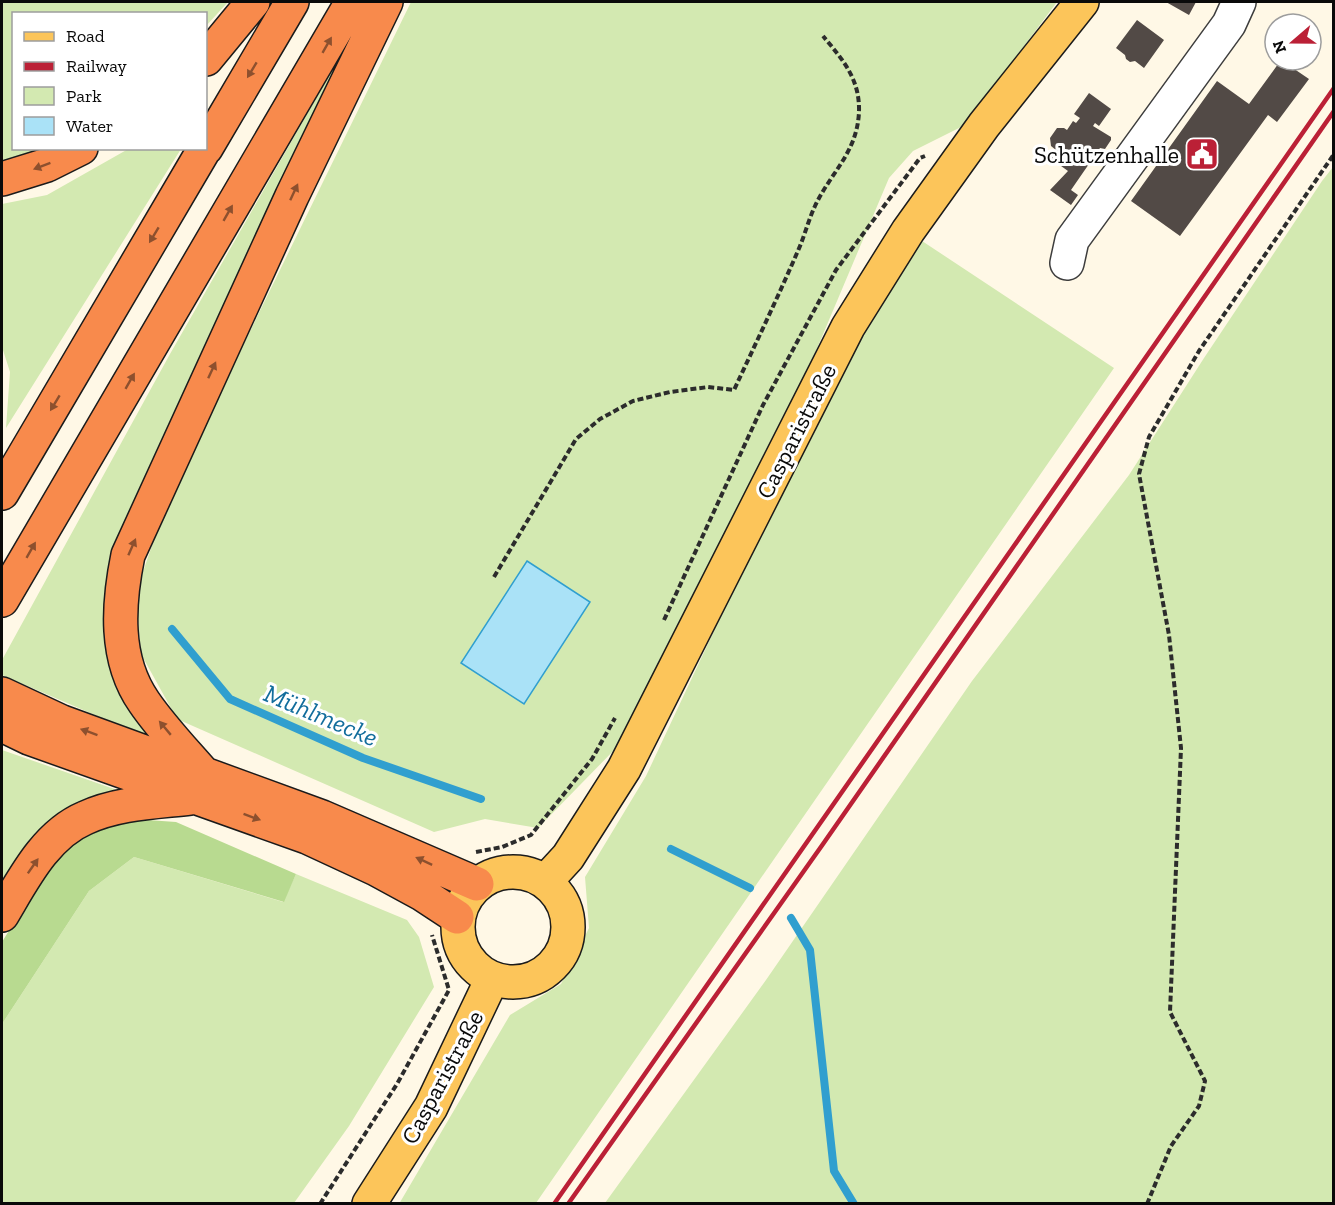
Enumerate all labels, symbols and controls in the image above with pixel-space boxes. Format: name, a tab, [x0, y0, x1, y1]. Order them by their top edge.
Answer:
legend	[12, 12, 207, 150]
north arrow	[1263, 12, 1323, 72]
text: Road	[66, 25, 105, 47]
one-way arrow	[322, 36, 332, 53]
text: N	[1268, 38, 1290, 56]
text: Railway	[66, 55, 128, 77]
one-way arrow	[247, 62, 257, 79]
text: Park	[66, 85, 102, 107]
text: Water	[66, 115, 113, 137]
public building icon: Schützenhalle	[1184, 136, 1220, 172]
place label: Schützenhalle	[1034, 140, 1179, 169]
one-way arrow	[33, 162, 51, 171]
one-way arrow	[289, 184, 298, 201]
one-way arrow	[223, 205, 234, 221]
one-way arrow	[149, 227, 160, 243]
street label: Casparistraße	[750, 359, 842, 503]
one-way arrow	[208, 361, 217, 378]
one-way arrow	[124, 373, 134, 390]
one-way arrow	[50, 395, 60, 412]
one-way arrow	[127, 538, 137, 556]
one-way arrow	[26, 541, 36, 558]
water label: Mühlmecke	[259, 677, 383, 753]
one-way arrow	[159, 721, 172, 736]
one-way arrow	[80, 726, 98, 736]
one-way arrow	[244, 813, 262, 823]
one-way arrow	[415, 856, 432, 865]
one-way arrow	[27, 858, 39, 874]
street label: Casparistraße	[395, 1005, 489, 1149]

